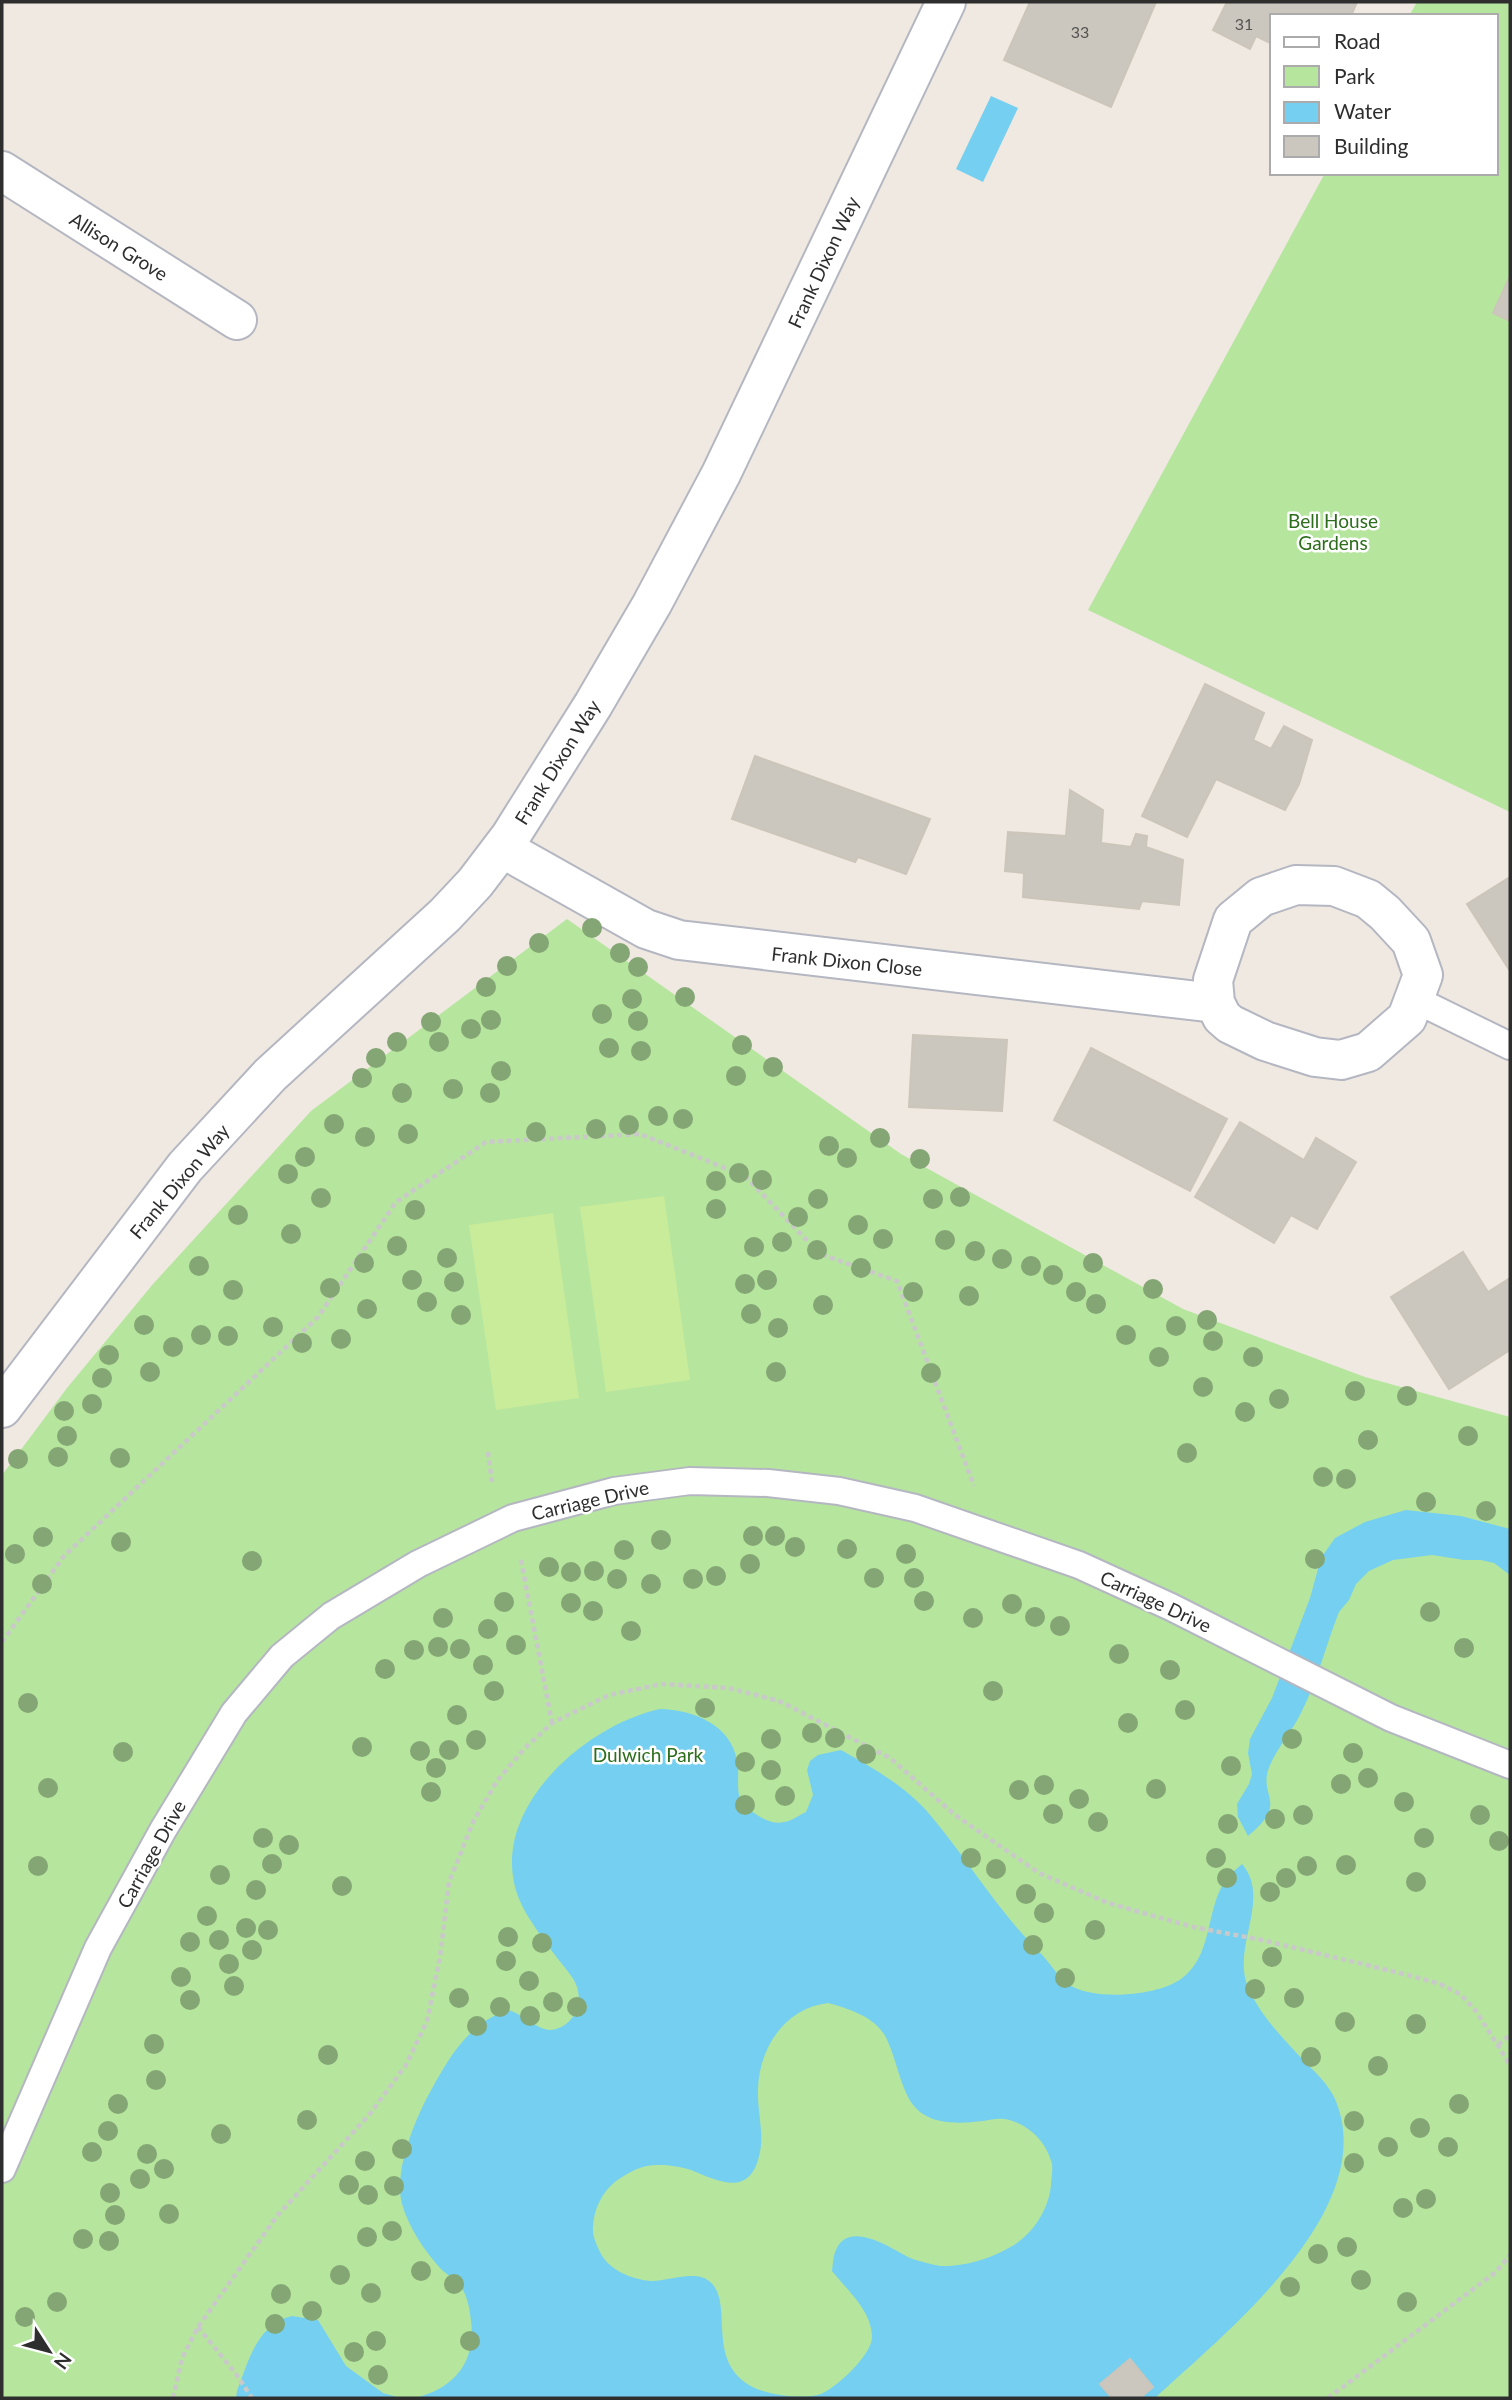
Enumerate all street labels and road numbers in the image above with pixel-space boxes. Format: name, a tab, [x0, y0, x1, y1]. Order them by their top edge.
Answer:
street label: Frank Dixon Way	[782, 192, 864, 332]
street label: Allison Grove	[66, 207, 172, 285]
street label: Frank Dixon Way	[509, 695, 605, 829]
street label: Frank Dixon Close	[770, 942, 924, 980]
street label: Frank Dixon Way	[124, 1119, 234, 1243]
street label: Carriage Drive	[529, 1475, 651, 1525]
street label: Carriage Drive	[1097, 1565, 1215, 1637]
street label: Carriage Drive	[112, 1796, 190, 1912]

